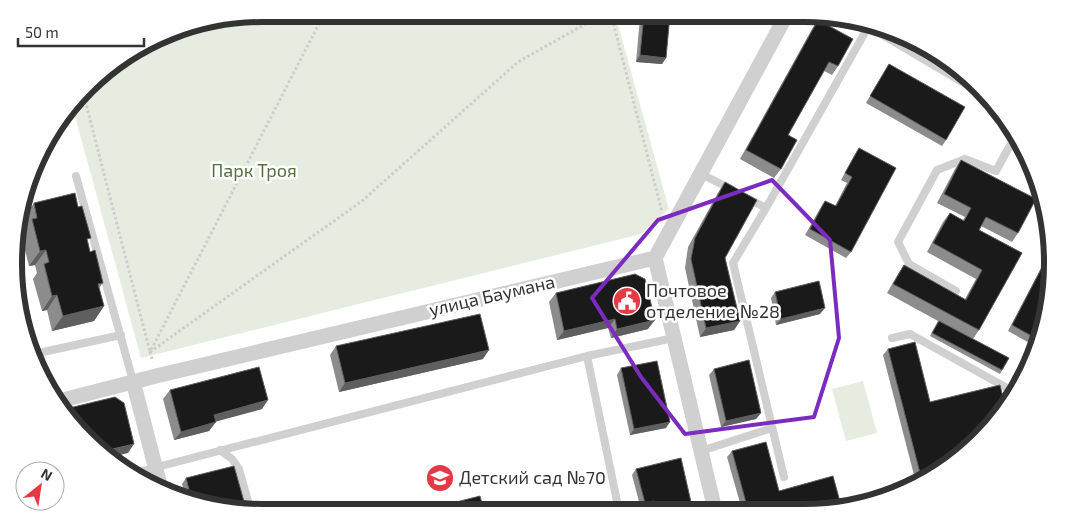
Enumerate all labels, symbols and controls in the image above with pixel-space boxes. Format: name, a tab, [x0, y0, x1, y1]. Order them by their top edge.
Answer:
scale bar	[18, 15, 144, 47]
text: 50 m	[25, 23, 59, 41]
park label: Парк Троя	[211, 159, 297, 181]
street label: улица Баумана	[427, 270, 557, 320]
place label: Почтовое отделение №28	[646, 279, 780, 322]
public building icon: Почтовое отделение №28	[612, 286, 642, 316]
north arrow	[15, 461, 65, 511]
school or university icon: Детский сад №70	[425, 463, 455, 493]
text: N	[38, 464, 55, 484]
place label: Детский сад №70	[459, 466, 606, 488]

